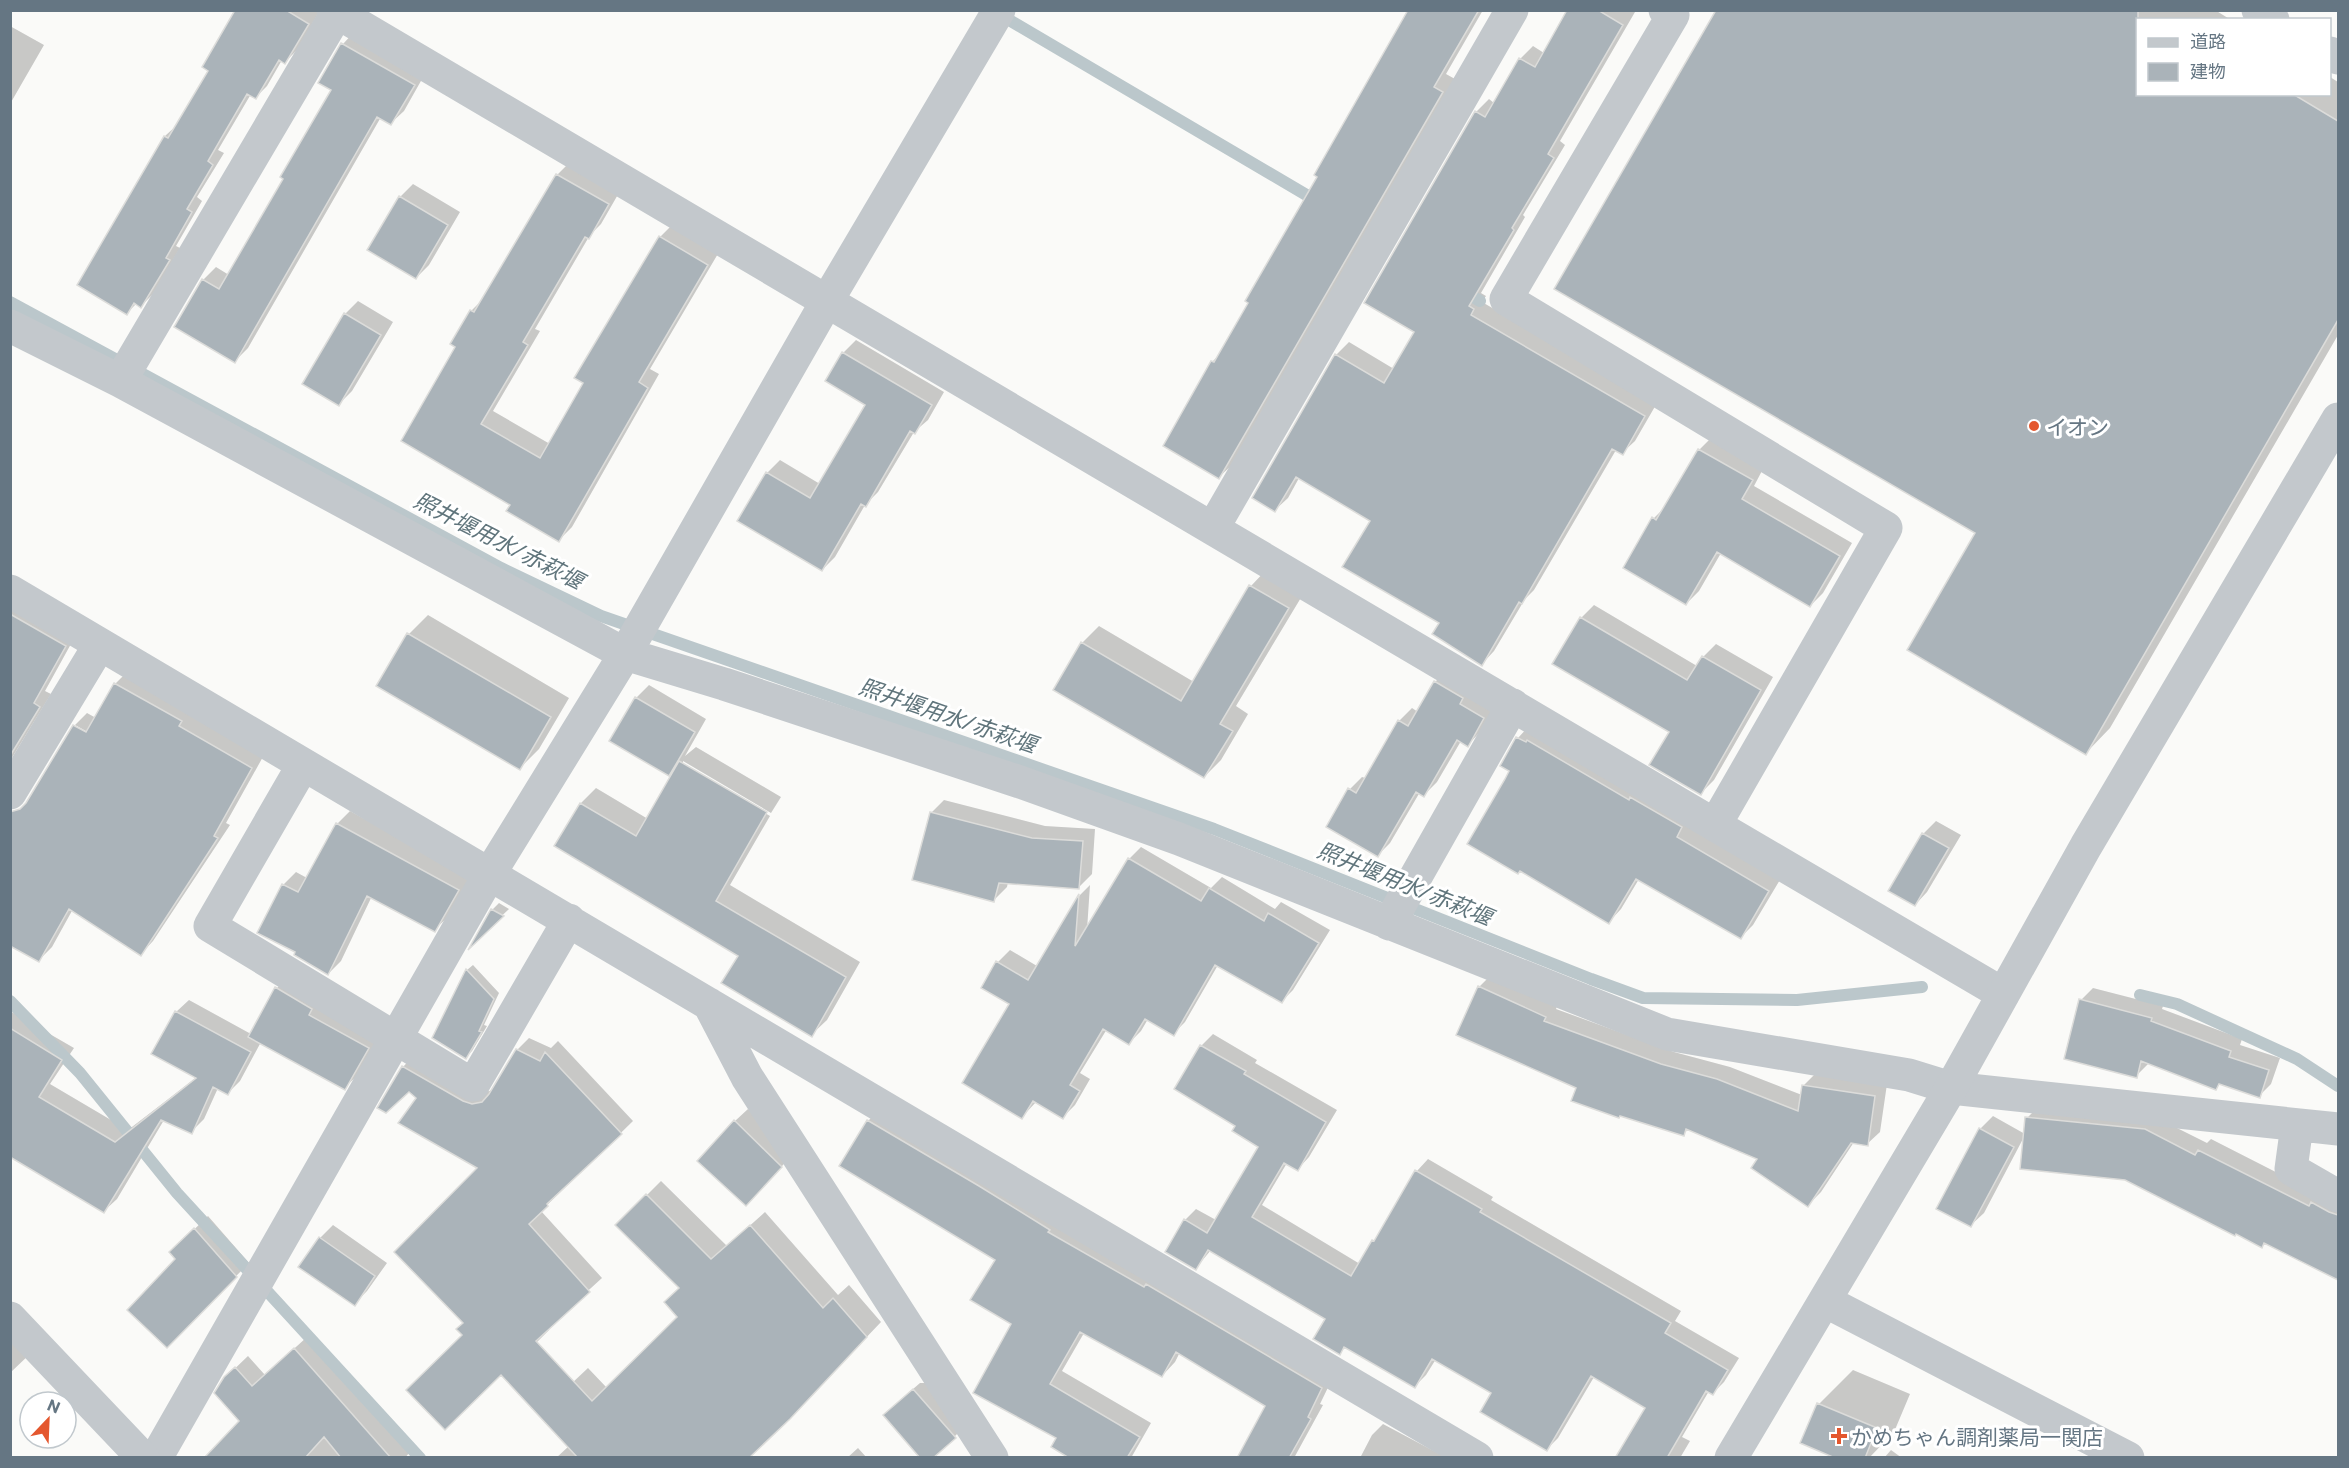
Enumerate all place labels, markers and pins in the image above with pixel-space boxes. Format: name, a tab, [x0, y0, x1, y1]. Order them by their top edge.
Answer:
place label: イオン	[2046, 414, 2109, 439]
marker: イオン	[2027, 419, 2041, 433]
place label: かめちゃん調剤薬局一関店	[1851, 1424, 2103, 1449]
marker: かめちゃん調剤薬局一関店	[1832, 1429, 1846, 1443]

